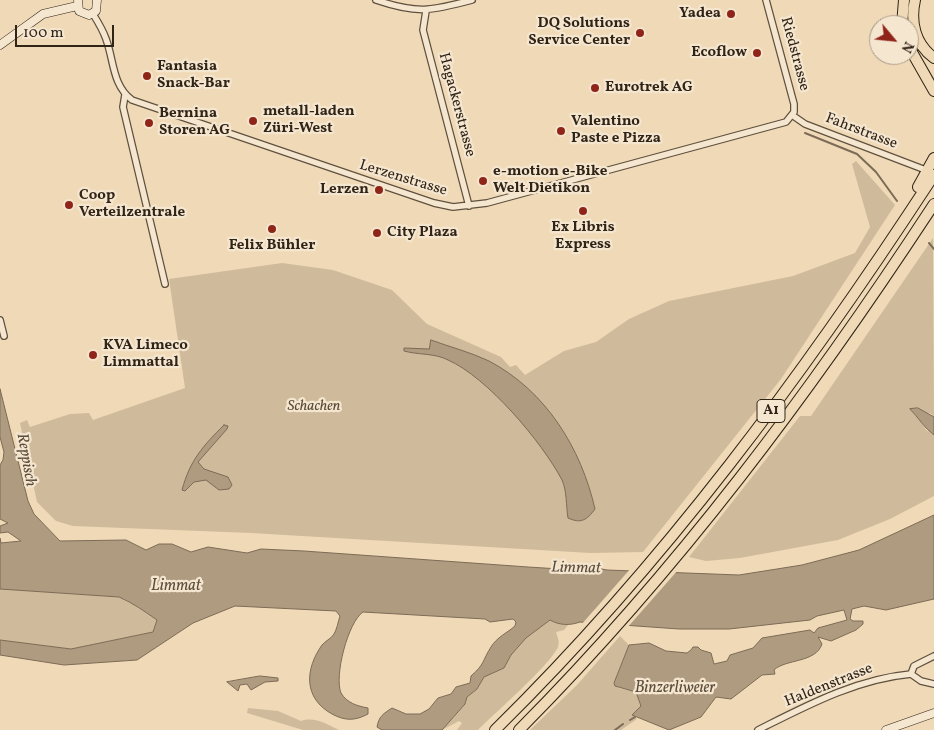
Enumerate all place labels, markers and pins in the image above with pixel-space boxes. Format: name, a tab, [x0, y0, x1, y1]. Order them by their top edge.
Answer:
place label: Yadea	[679, 5, 721, 23]
marker: Yadea	[725, 8, 737, 20]
place label: DQ Solutions Service Center	[528, 15, 630, 50]
marker: DQ Solutions Service Center	[634, 27, 646, 39]
place label: Ecoflow	[691, 44, 747, 62]
marker: Ecoflow	[751, 47, 763, 59]
place label: Fantasia Snack-Bar	[157, 58, 230, 93]
marker: Fantasia Snack-Bar	[141, 70, 153, 82]
place label: Eurotrek AG	[605, 79, 693, 97]
marker: Eurotrek AG	[589, 82, 601, 94]
place label: metall-laden Züri-West	[263, 103, 355, 138]
place label: Bernina Storen AG	[159, 105, 230, 140]
place label: Valentino Paste e Pizza	[571, 113, 661, 148]
marker: metall-laden Züri-West	[247, 115, 259, 127]
marker: Bernina Storen AG	[143, 117, 155, 129]
marker: Valentino Paste e Pizza	[555, 125, 567, 137]
place label: e-motion e-Bike Welt Dietikon	[493, 163, 607, 198]
marker: e-motion e-Bike Welt Dietikon	[477, 175, 489, 187]
place label: Lerzen	[320, 181, 369, 199]
marker: Lerzen	[373, 184, 385, 196]
place label: Coop Verteilzentrale	[79, 187, 185, 222]
marker: Coop Verteilzentrale	[63, 199, 75, 211]
marker: Ex Libris Express	[577, 205, 589, 217]
place label: Ex Libris Express	[551, 219, 615, 254]
marker: Felix Bühler	[266, 223, 278, 235]
place label: City Plaza	[387, 224, 458, 242]
marker: City Plaza	[371, 227, 383, 239]
place label: Felix Bühler	[229, 237, 315, 255]
place label: KVA Limeco Limmattal	[103, 337, 188, 372]
marker: KVA Limeco Limmattal	[87, 349, 99, 361]

